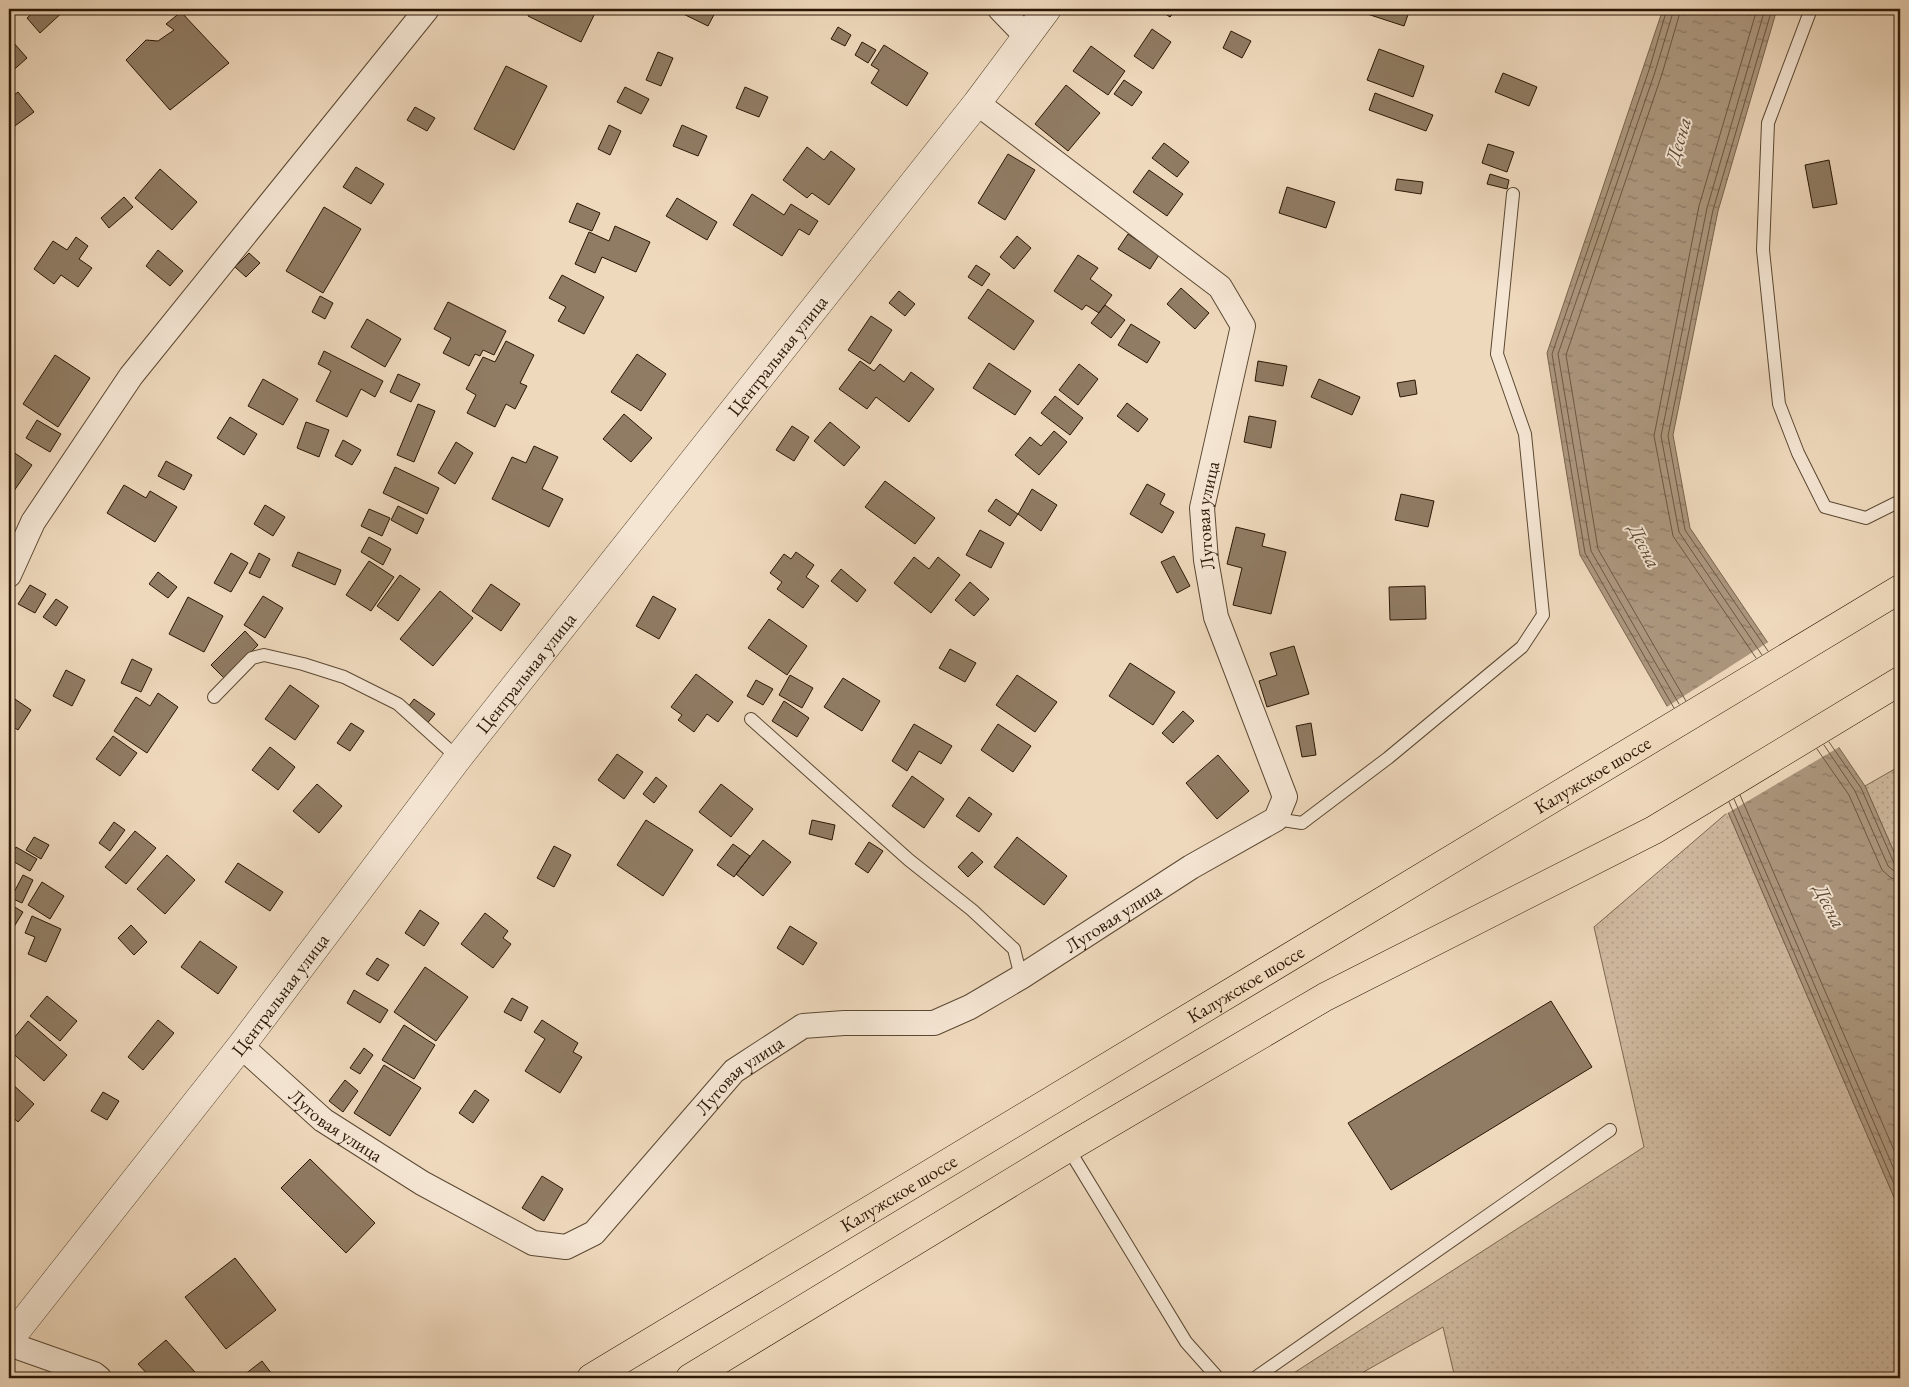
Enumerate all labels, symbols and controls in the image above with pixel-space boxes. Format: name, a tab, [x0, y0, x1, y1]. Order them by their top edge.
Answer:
water label: Десна	[1658, 114, 1697, 168]
street label: Центральная улица	[721, 289, 833, 421]
street label: Луговая улица	[1190, 458, 1225, 572]
water label: Десна	[1622, 518, 1667, 573]
street label: Центральная улица	[470, 607, 582, 738]
street label: Калужское шоссе	[1529, 730, 1655, 819]
street label: Луговая улица	[1060, 877, 1166, 958]
water label: Десна	[1807, 878, 1852, 933]
street label: Центральная улица	[225, 928, 334, 1061]
street label: Калужское шоссе	[1182, 939, 1308, 1028]
street label: Луговая улица	[689, 1029, 789, 1120]
street label: Луговая улица	[284, 1083, 388, 1168]
street label: Калужское шоссе	[835, 1148, 961, 1237]

